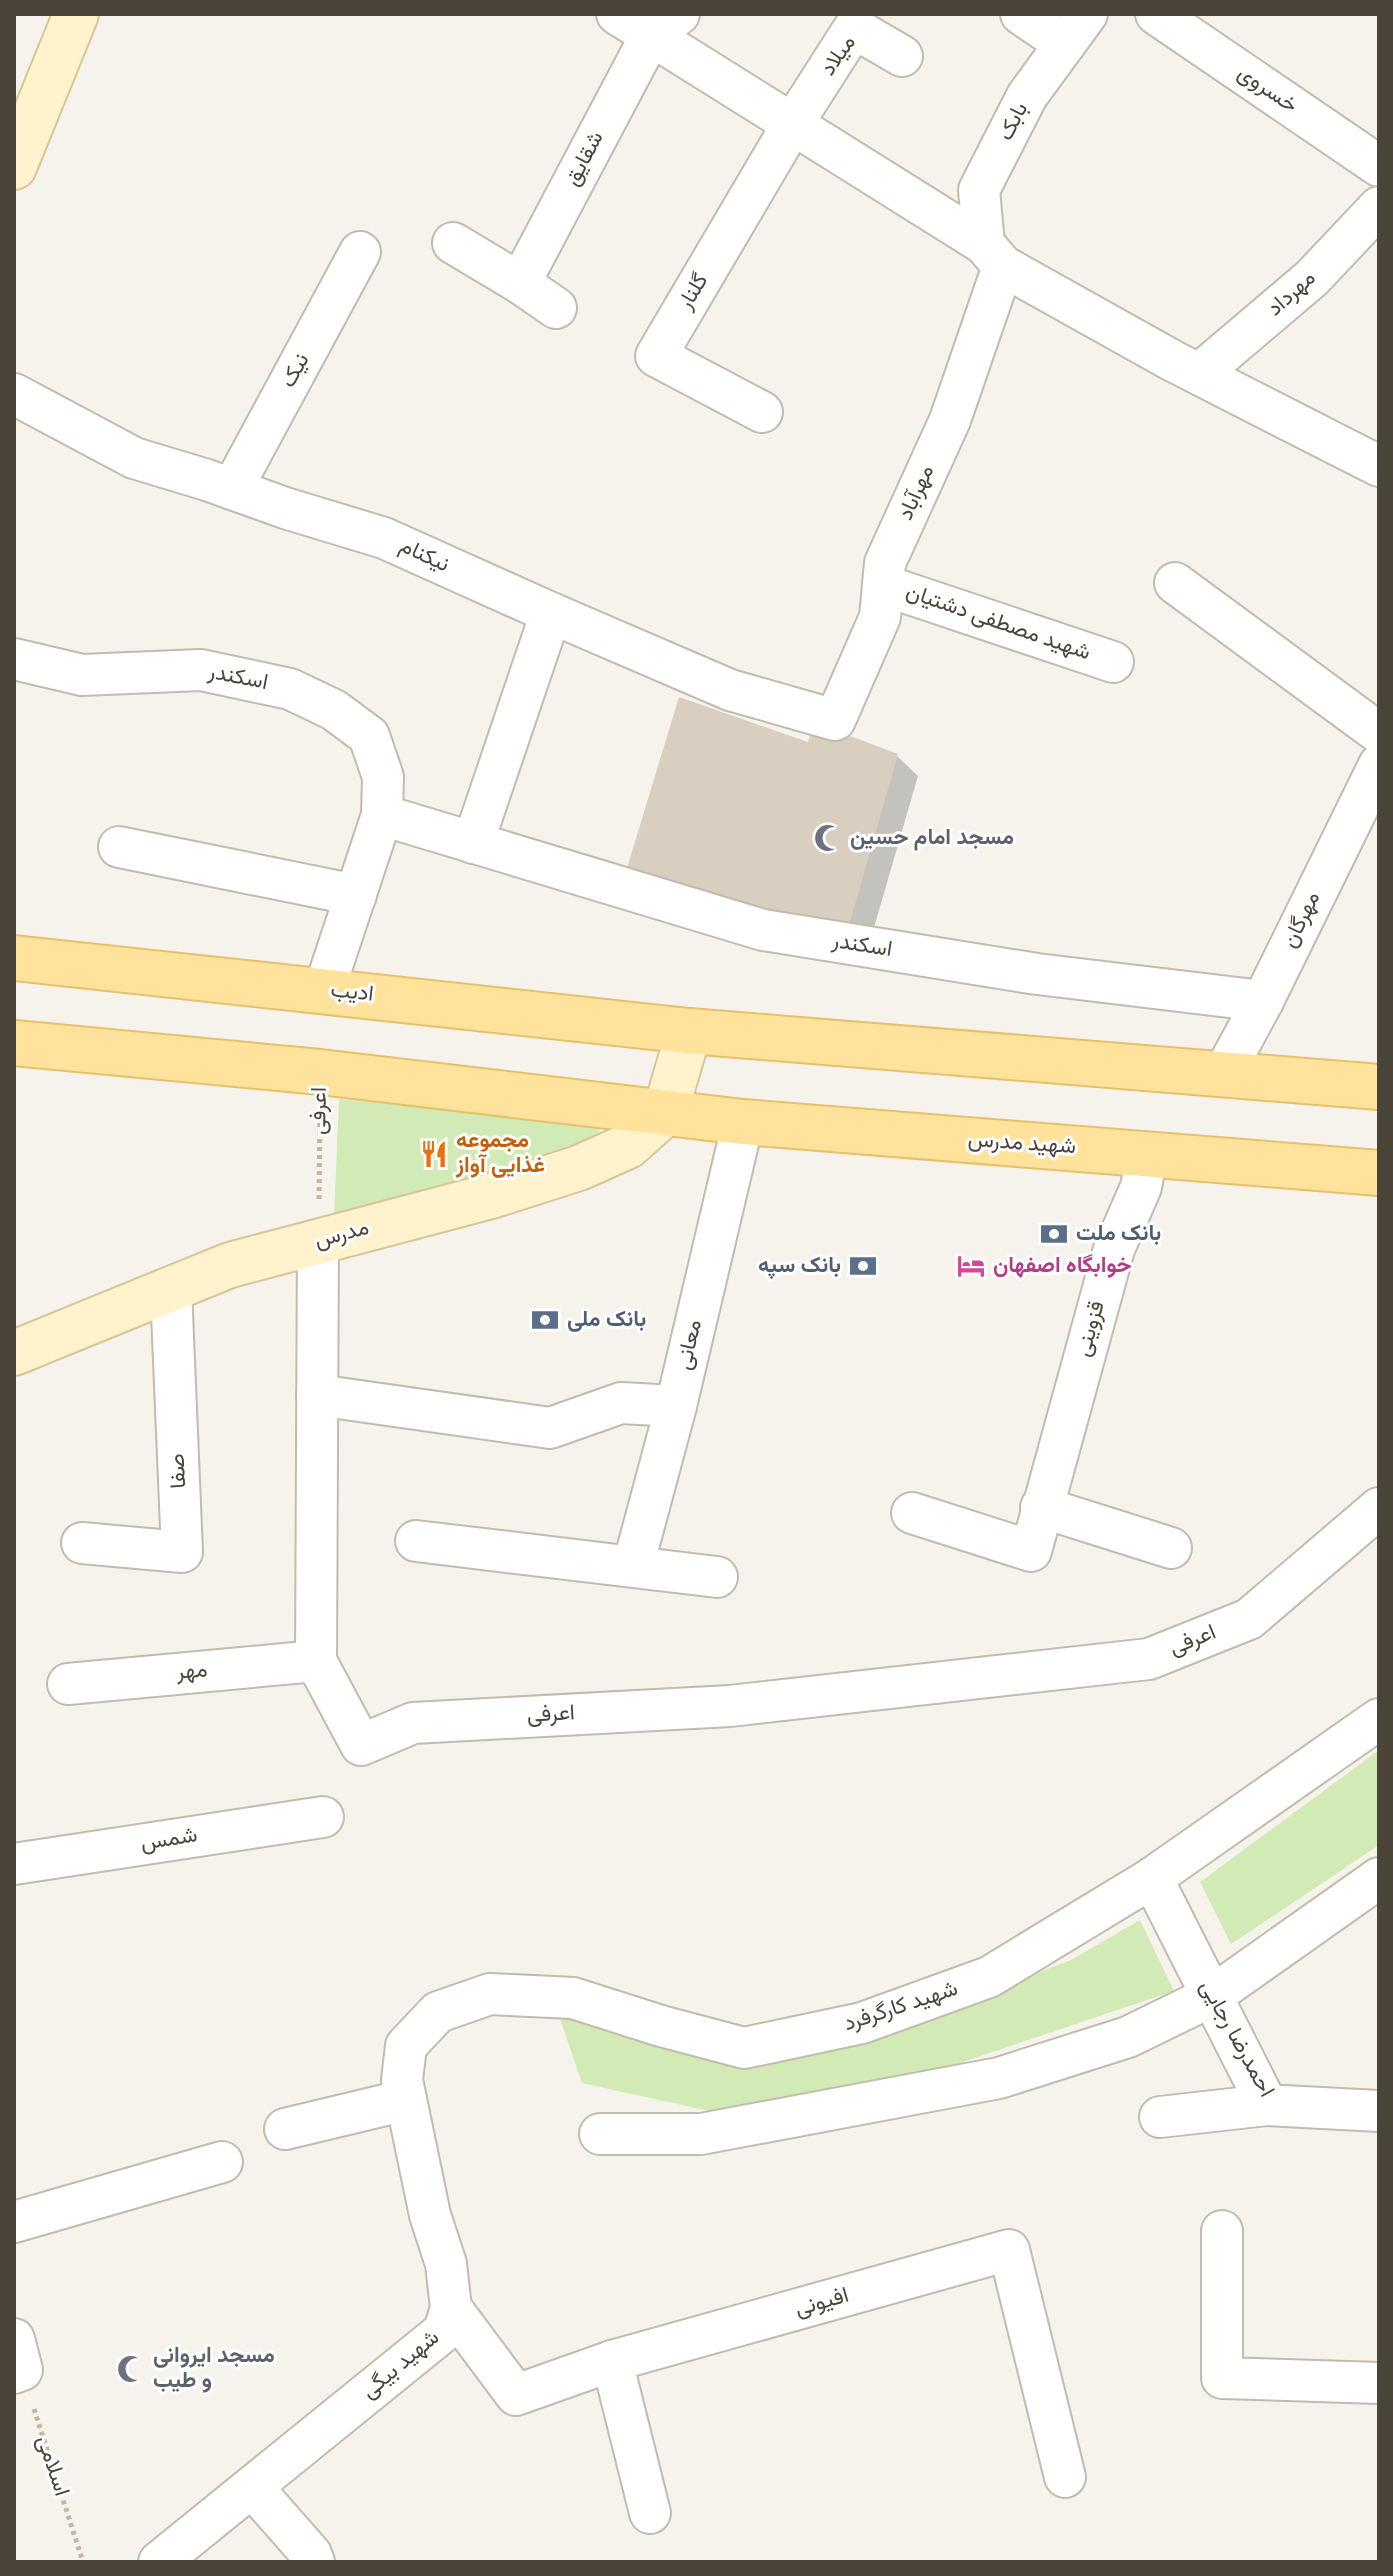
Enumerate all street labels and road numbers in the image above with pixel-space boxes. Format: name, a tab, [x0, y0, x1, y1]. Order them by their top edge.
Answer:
street label: میلاد	[815, 30, 863, 82]
street label: خسروی	[1232, 60, 1302, 120]
street label: بابک	[993, 98, 1035, 146]
street label: شقایق	[559, 127, 611, 191]
street label: مهرداد	[1262, 265, 1322, 323]
street label: گلنار	[672, 269, 715, 316]
street label: نیک	[276, 349, 316, 393]
street label: مهرآباد	[893, 461, 941, 525]
street label: نیکنام	[395, 533, 453, 579]
street label: شهید مصطفی دشتیان	[902, 579, 1094, 667]
street label: اسکندر	[205, 659, 270, 697]
street label: مهرگان	[1277, 887, 1327, 953]
street label: اسکندر	[829, 928, 894, 964]
street label: ادیب	[329, 977, 375, 1009]
street label: اعرفی	[306, 1087, 334, 1135]
street label: شهید مدرس	[967, 1127, 1077, 1161]
street label: مدرس	[312, 1215, 372, 1255]
street label: قزوینی	[1070, 1298, 1112, 1360]
street label: معانی	[671, 1317, 709, 1373]
street label: صفا	[165, 1453, 193, 1489]
street label: اعرفی	[1166, 1620, 1220, 1662]
street label: مهر	[174, 1657, 209, 1687]
street label: اعرفی	[526, 1700, 576, 1730]
street label: شمس	[139, 1822, 199, 1858]
street label: شهید کارگرفرد	[841, 1976, 961, 2038]
street label: احمدرضا رجایی	[1193, 1976, 1279, 2102]
street label: افیونی	[792, 2282, 852, 2324]
street label: شهید بیگی	[357, 2325, 445, 2405]
street label: اسلامی	[30, 2432, 74, 2500]

